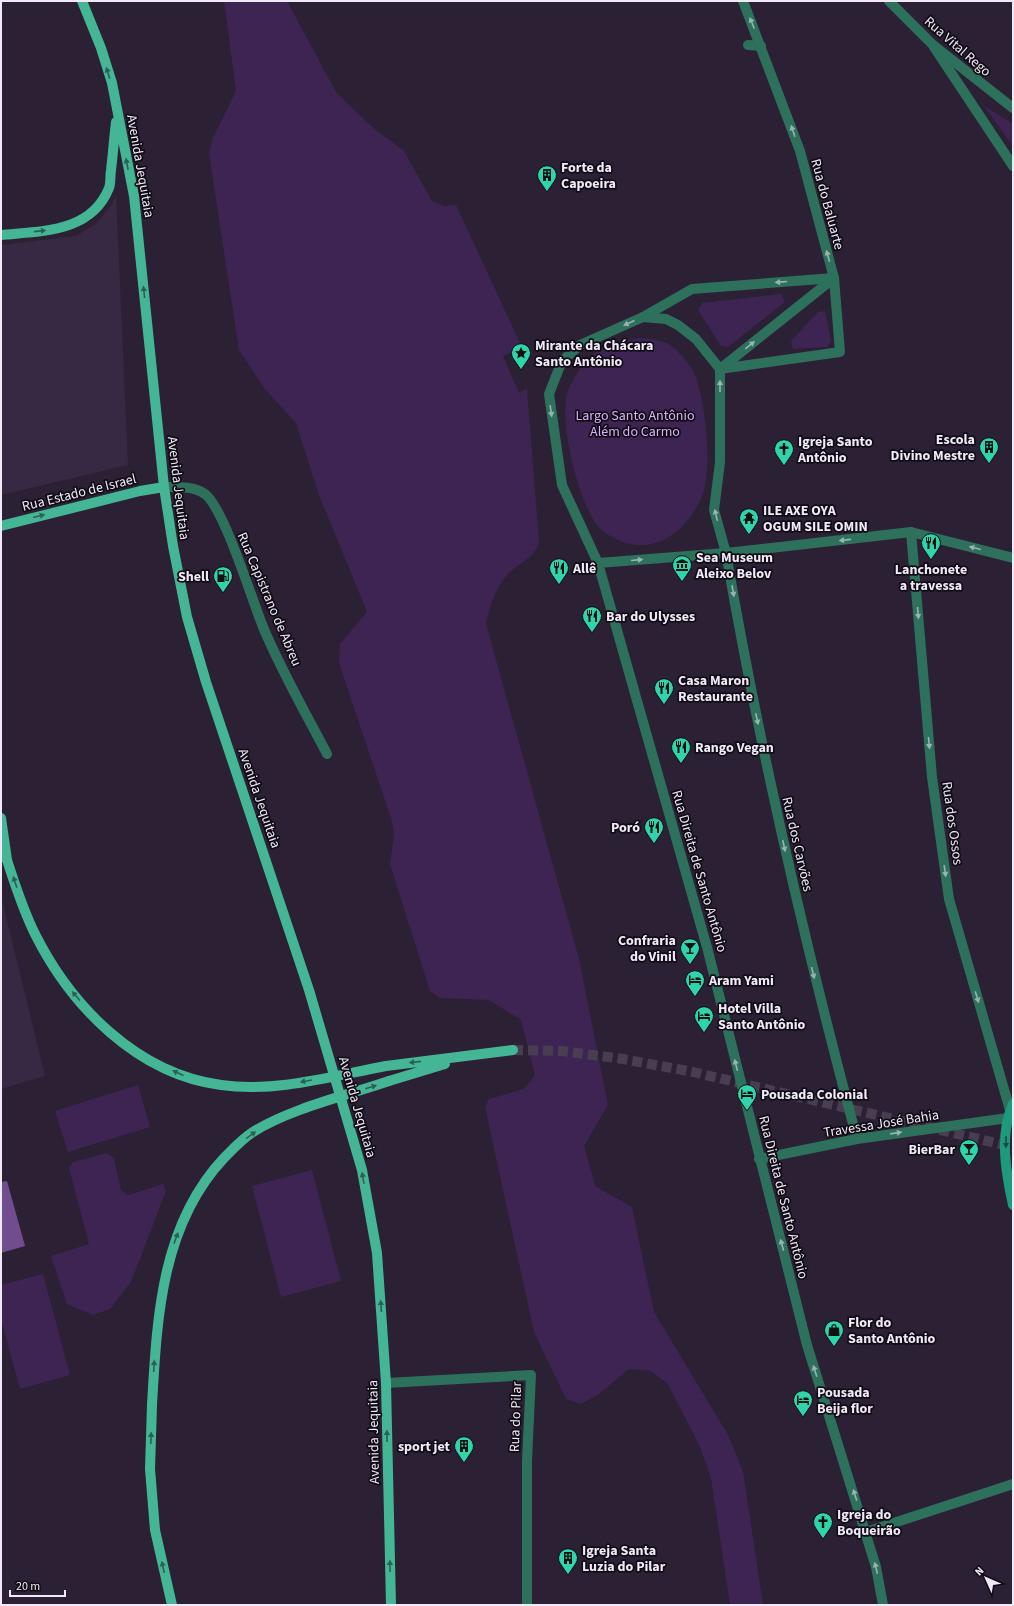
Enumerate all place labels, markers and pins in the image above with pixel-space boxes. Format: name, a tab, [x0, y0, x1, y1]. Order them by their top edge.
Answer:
place label: Forte da Capoeira	[561, 158, 616, 194]
building icon: Forte da Capoeira	[536, 164, 558, 192]
place label: Mirante da Chácara Santo Antônio	[535, 336, 653, 372]
place icon: Mirante da Chácara Santo Antônio	[510, 342, 532, 370]
place label: Escola Divino Mestre	[891, 430, 975, 466]
place label: Igreja Santo Antônio	[797, 432, 873, 468]
building icon: Escola Divino Mestre	[978, 436, 1000, 464]
church icon: Igreja Santo Antônio	[773, 438, 795, 466]
place label: ILE AXE OYA OGUM SILE OMIN	[763, 501, 868, 537]
temple icon: ILE AXE OYA OGUM SILE OMIN	[738, 507, 760, 535]
restaurant icon: Lanchonete a travessa	[920, 532, 942, 560]
place label: Sea Museum Aleixo Belov	[695, 548, 773, 584]
museum icon: Sea Museum Aleixo Belov	[671, 554, 693, 582]
restaurant icon: Allê	[548, 557, 570, 585]
place label: Allê	[572, 559, 596, 579]
place label: Lanchonete a travessa	[895, 560, 967, 596]
fuel station icon: Shell	[212, 565, 234, 593]
place label: Shell	[178, 567, 209, 587]
restaurant icon: Bar do Ulysses	[581, 605, 603, 633]
place label: Bar do Ulysses	[606, 607, 695, 627]
place label: Casa Maron Restaurante	[678, 671, 753, 707]
restaurant icon: Casa Maron Restaurante	[653, 677, 675, 705]
restaurant icon: Rango Vegan	[670, 736, 692, 764]
place label: Rango Vegan	[695, 738, 774, 758]
restaurant icon: Poró	[643, 816, 665, 844]
place label: Poró	[611, 818, 640, 838]
place label: Confraria do Vinil	[618, 931, 676, 967]
bar icon: Confraria do Vinil	[679, 937, 701, 965]
hotel icon: Aram Yami	[684, 969, 706, 997]
place label: Aram Yami	[708, 971, 774, 991]
place label: Hotel Villa Santo Antônio	[718, 999, 806, 1035]
hotel icon: Hotel Villa Santo Antônio	[693, 1005, 715, 1033]
hotel icon: Pousada Colonial	[736, 1083, 758, 1111]
place label: Pousada Colonial	[761, 1085, 868, 1105]
bar icon: BierBar	[958, 1138, 980, 1166]
place label: BierBar	[908, 1140, 955, 1160]
place label: Flor do Santo Antônio	[848, 1313, 936, 1349]
shop icon: Flor do Santo Antônio	[823, 1319, 845, 1347]
place label: Pousada Beija flor	[817, 1383, 873, 1419]
hotel icon: Pousada Beija flor	[792, 1389, 814, 1417]
building icon: sport jet	[453, 1435, 475, 1463]
place label: sport jet	[398, 1437, 451, 1457]
place label: Igreja do Boqueirão	[837, 1505, 901, 1541]
church icon: Igreja do Boqueirão	[812, 1511, 834, 1539]
place label: Igreja Santa Luzia do Pilar	[582, 1541, 666, 1577]
building icon: Igreja Santa Luzia do Pilar	[557, 1547, 579, 1575]

